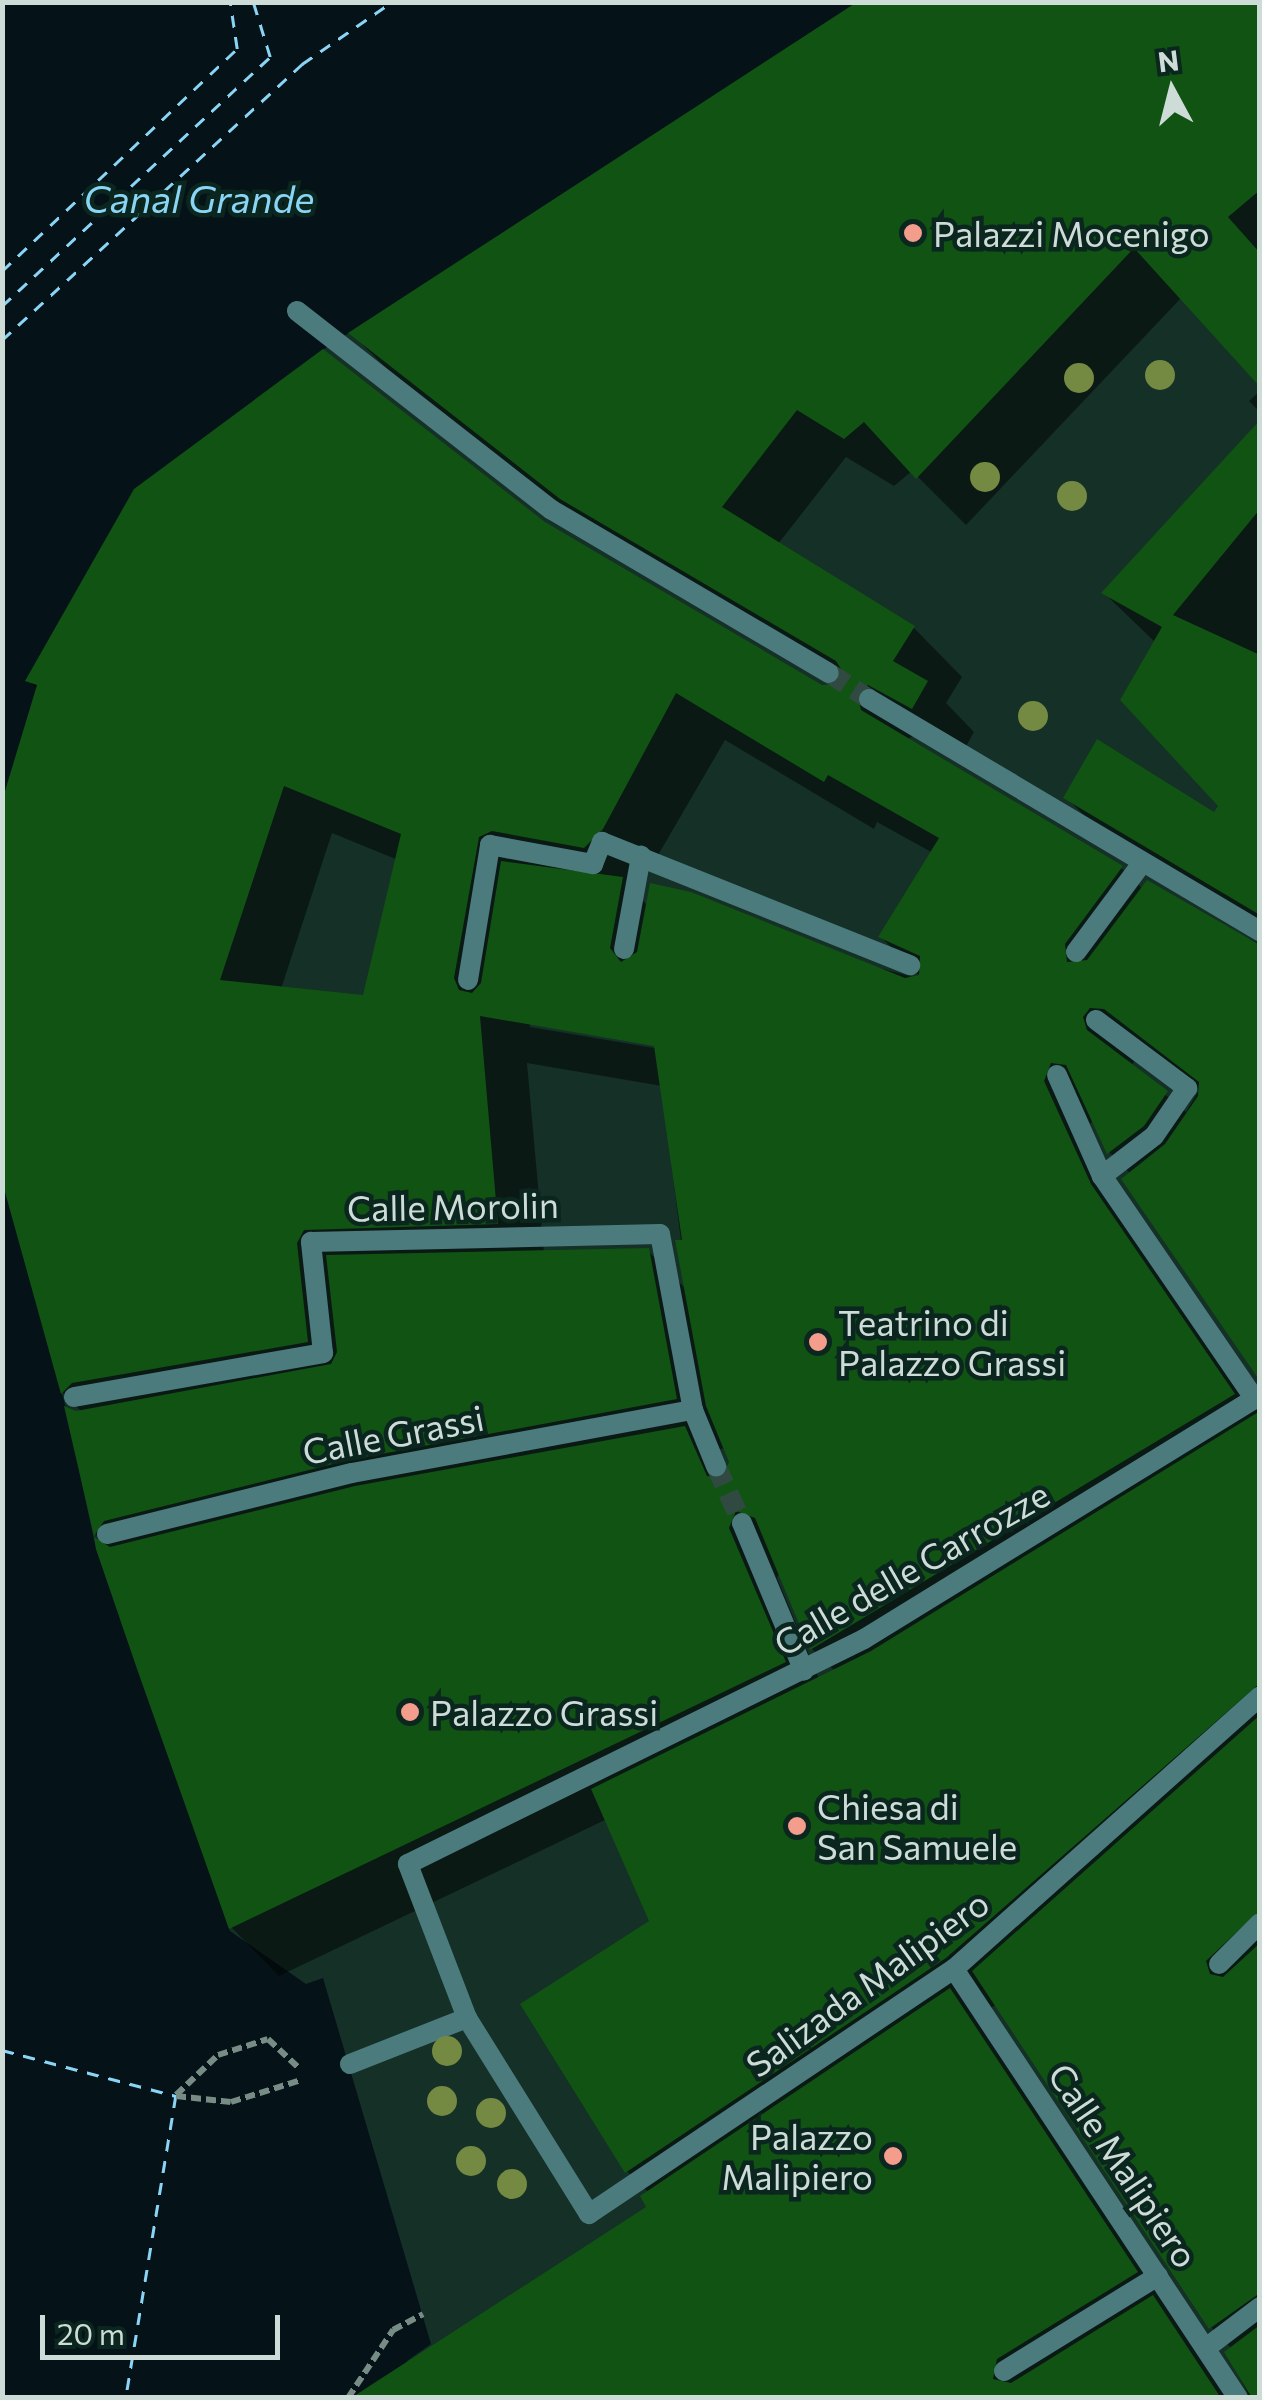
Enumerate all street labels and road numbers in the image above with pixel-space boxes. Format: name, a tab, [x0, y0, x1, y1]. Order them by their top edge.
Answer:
street label: Calle Morolin	[347, 1183, 559, 1229]
street label: Calle Grassi	[299, 1396, 487, 1472]
street label: Calle delle Carrozze	[766, 1472, 1056, 1664]
street label: Salizada Malipiero	[738, 1881, 996, 2085]
street label: Calle Malipiero	[1040, 2055, 1208, 2275]

